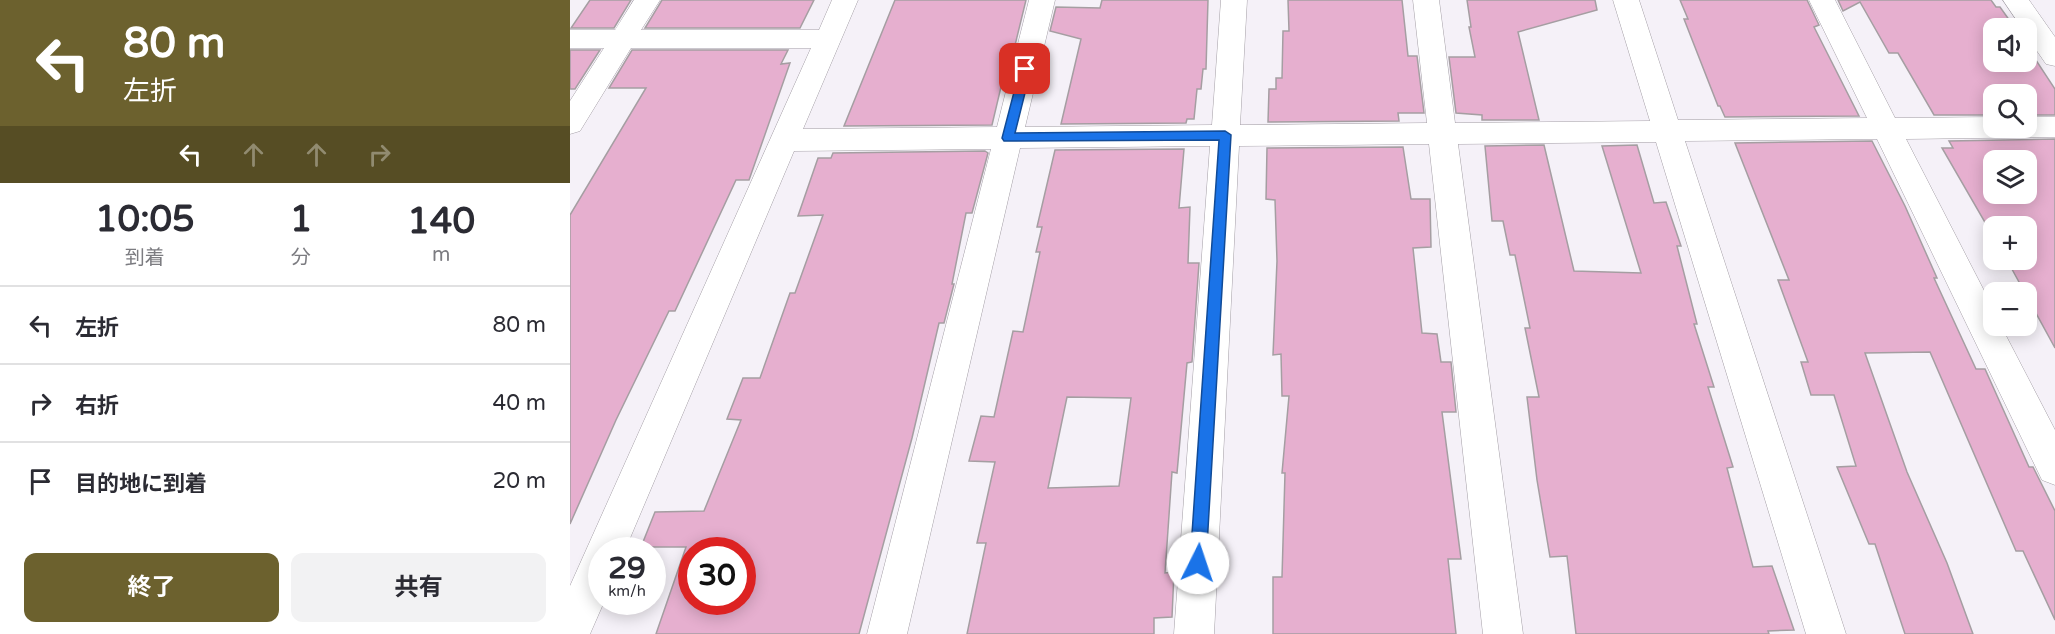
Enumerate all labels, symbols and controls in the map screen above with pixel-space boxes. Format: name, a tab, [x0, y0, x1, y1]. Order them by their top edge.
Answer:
text: 80 m	[123, 18, 225, 69]
map controls	[1983, 18, 2037, 336]
button: sound	[1983, 18, 2037, 72]
icon: left	[24, 24, 102, 102]
pin	[999, 43, 1050, 94]
icon: arrive	[1008, 52, 1041, 85]
text: 左折	[123, 75, 177, 108]
button: search	[1983, 84, 2037, 138]
icon: left	[174, 138, 207, 171]
icon: ahead	[237, 138, 270, 171]
icon: ahead	[300, 138, 333, 171]
icon: right	[363, 138, 396, 171]
button: layers	[1983, 150, 2037, 204]
text: 10:05	[95, 198, 195, 241]
text: 1	[290, 198, 312, 241]
text: 140	[407, 200, 475, 243]
button: +	[1983, 216, 2037, 270]
text: m	[432, 243, 450, 267]
text: 到着	[125, 246, 165, 270]
text: 分	[291, 246, 311, 270]
button: −	[1983, 282, 2037, 336]
icon: left	[24, 309, 57, 342]
text: 80 m	[492, 312, 546, 338]
text: 左折	[75, 315, 119, 341]
icon: right	[24, 387, 57, 420]
text: 40 m	[492, 390, 546, 416]
text: 右折	[75, 393, 119, 419]
icon: arrive	[24, 465, 57, 498]
text: 20 m	[492, 468, 546, 494]
text: 目的地に到着	[75, 471, 207, 497]
position arrow	[1166, 531, 1230, 595]
speed limit sign: 30	[678, 537, 756, 615]
text: 29	[608, 550, 646, 587]
button: 終了	[24, 553, 279, 622]
button: 共有	[291, 553, 546, 622]
text: km/h	[608, 582, 646, 600]

